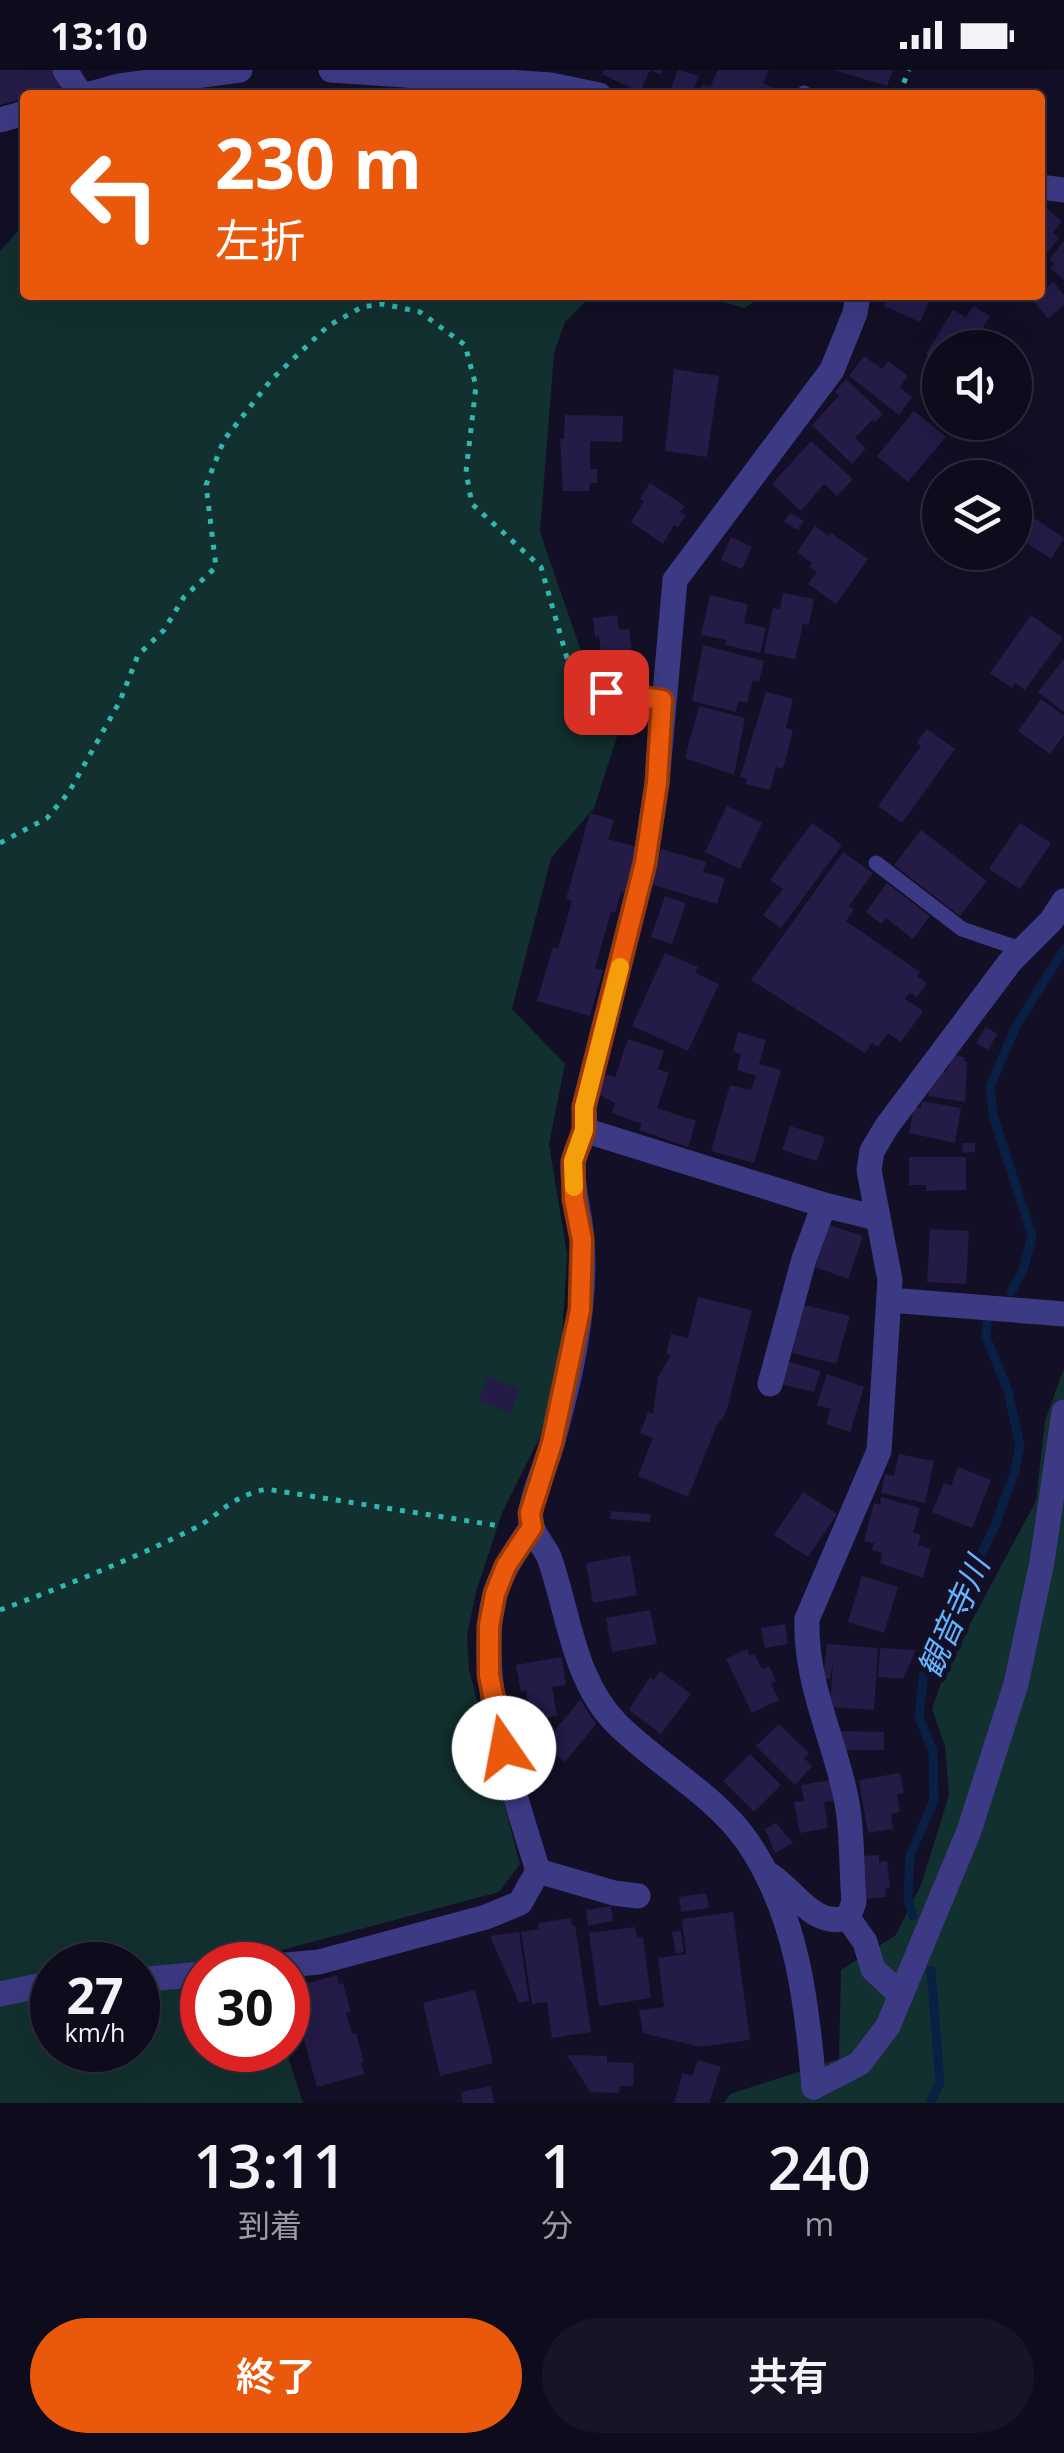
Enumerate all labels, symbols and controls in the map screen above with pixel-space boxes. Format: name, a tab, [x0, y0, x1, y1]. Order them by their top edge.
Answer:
text: 13:10	[50, 9, 148, 61]
text: 230 m	[215, 114, 422, 210]
icon: left	[50, 130, 180, 260]
text: 左折	[215, 209, 305, 270]
map controls	[922, 330, 1032, 570]
button: sound	[922, 330, 1032, 440]
button: layers	[922, 460, 1032, 570]
pin	[564, 650, 649, 735]
icon: arrive	[579, 665, 634, 720]
water label: 観音寺川	[907, 1546, 1000, 1684]
position arrow	[452, 1696, 556, 1800]
speed limit sign: 30	[180, 1942, 310, 2072]
text: 27	[66, 1961, 124, 2029]
text: km/h	[65, 2015, 125, 2049]
text: 13:11	[193, 2124, 347, 2206]
text: 1	[540, 2124, 575, 2206]
text: 240	[768, 2126, 871, 2208]
text: m	[804, 2202, 834, 2245]
text: 到着	[238, 2203, 302, 2246]
text: 分	[541, 2203, 573, 2246]
button: 終了	[30, 2318, 522, 2433]
button: 共有	[542, 2318, 1034, 2433]

